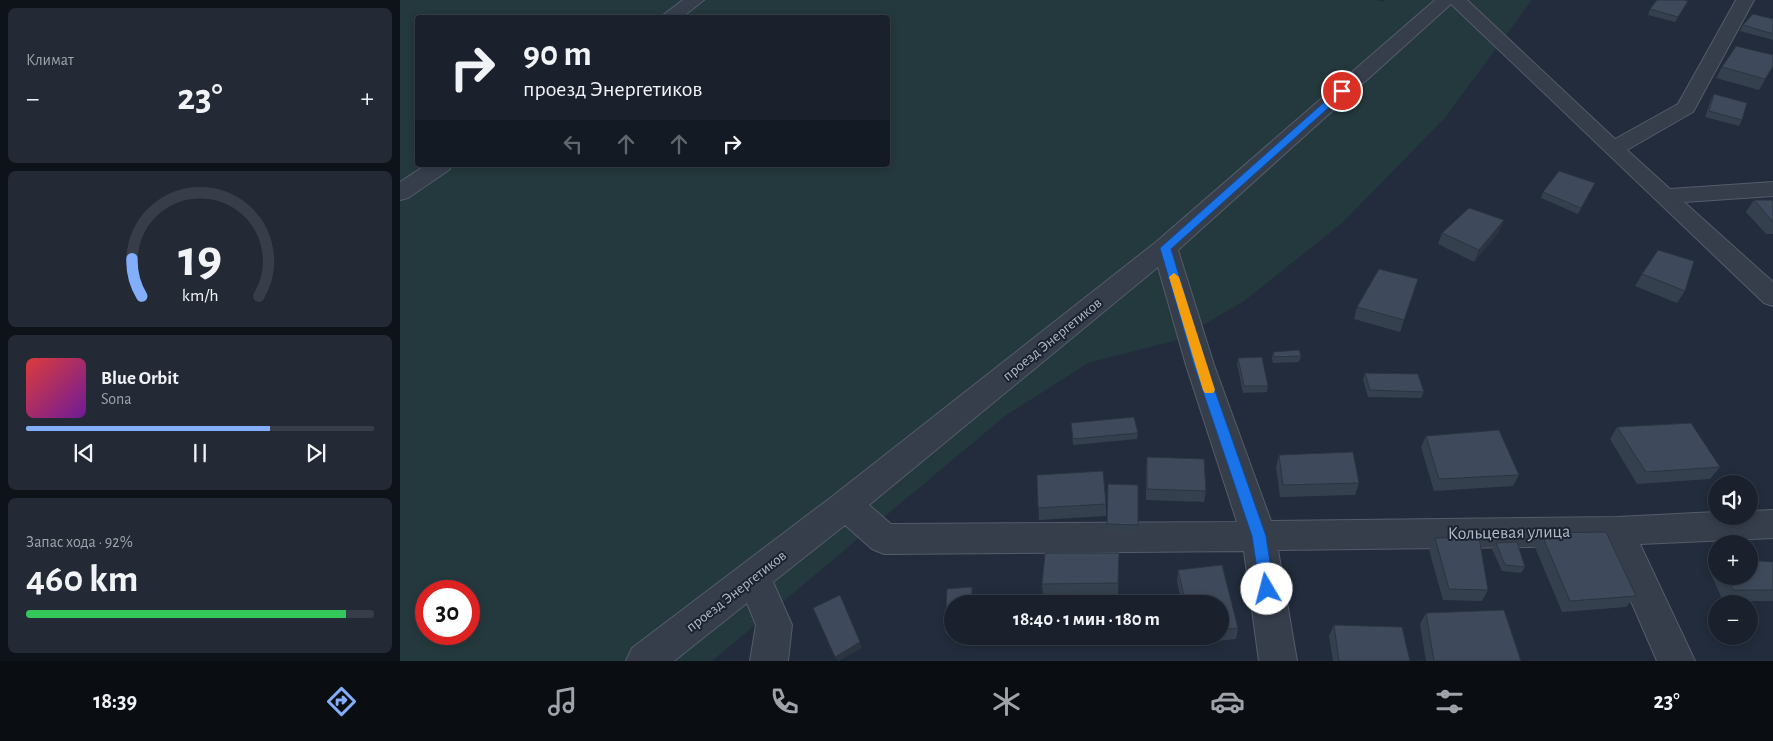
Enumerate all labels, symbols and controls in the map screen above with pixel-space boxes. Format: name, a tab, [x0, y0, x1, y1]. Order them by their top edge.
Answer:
icon: right	[440, 35, 505, 100]
text: 90 m	[523, 37, 592, 72]
text: Климат	[26, 52, 74, 68]
pin	[1321, 70, 1363, 112]
icon: arrive	[1328, 77, 1356, 105]
text: проезд Энергетиков	[523, 78, 703, 100]
text: 23°	[177, 79, 223, 117]
text: −	[26, 85, 39, 113]
text: +	[361, 85, 374, 113]
icon: left	[559, 130, 587, 158]
icon: ahead	[612, 130, 640, 158]
icon: ahead	[665, 130, 693, 158]
icon: right	[718, 130, 746, 158]
text: 19	[178, 233, 222, 285]
text: km/h	[182, 287, 218, 305]
street label: проезд Энергетиков	[1000, 295, 1105, 384]
text: Blue Orbit	[101, 369, 179, 388]
text: Sona	[101, 391, 132, 407]
icon: previous	[70, 439, 98, 467]
icon: pause	[186, 439, 214, 467]
icon: next	[302, 439, 330, 467]
map controls	[1708, 475, 1758, 645]
button: sound	[1708, 475, 1758, 525]
street label: Кольцевая улица	[1447, 523, 1571, 543]
text: Запас хода · 92%	[26, 534, 133, 550]
button: +	[1708, 535, 1758, 585]
street label: проезд Энергетиков	[683, 548, 789, 635]
text: 460 km	[26, 561, 138, 599]
position arrow	[1240, 562, 1292, 614]
speed limit sign: 30	[415, 580, 480, 645]
button: −	[1708, 595, 1758, 645]
text: 18:40 · 1 мин · 180 m	[1013, 610, 1160, 629]
icon: directions	[324, 684, 359, 719]
icon: music	[545, 684, 580, 719]
icon: phone	[767, 684, 802, 719]
icon: climate	[989, 684, 1024, 719]
icon: car	[1210, 684, 1245, 719]
icon: filters	[1432, 684, 1467, 719]
text: 18:39	[93, 690, 137, 712]
text: 23°	[1653, 690, 1680, 712]

